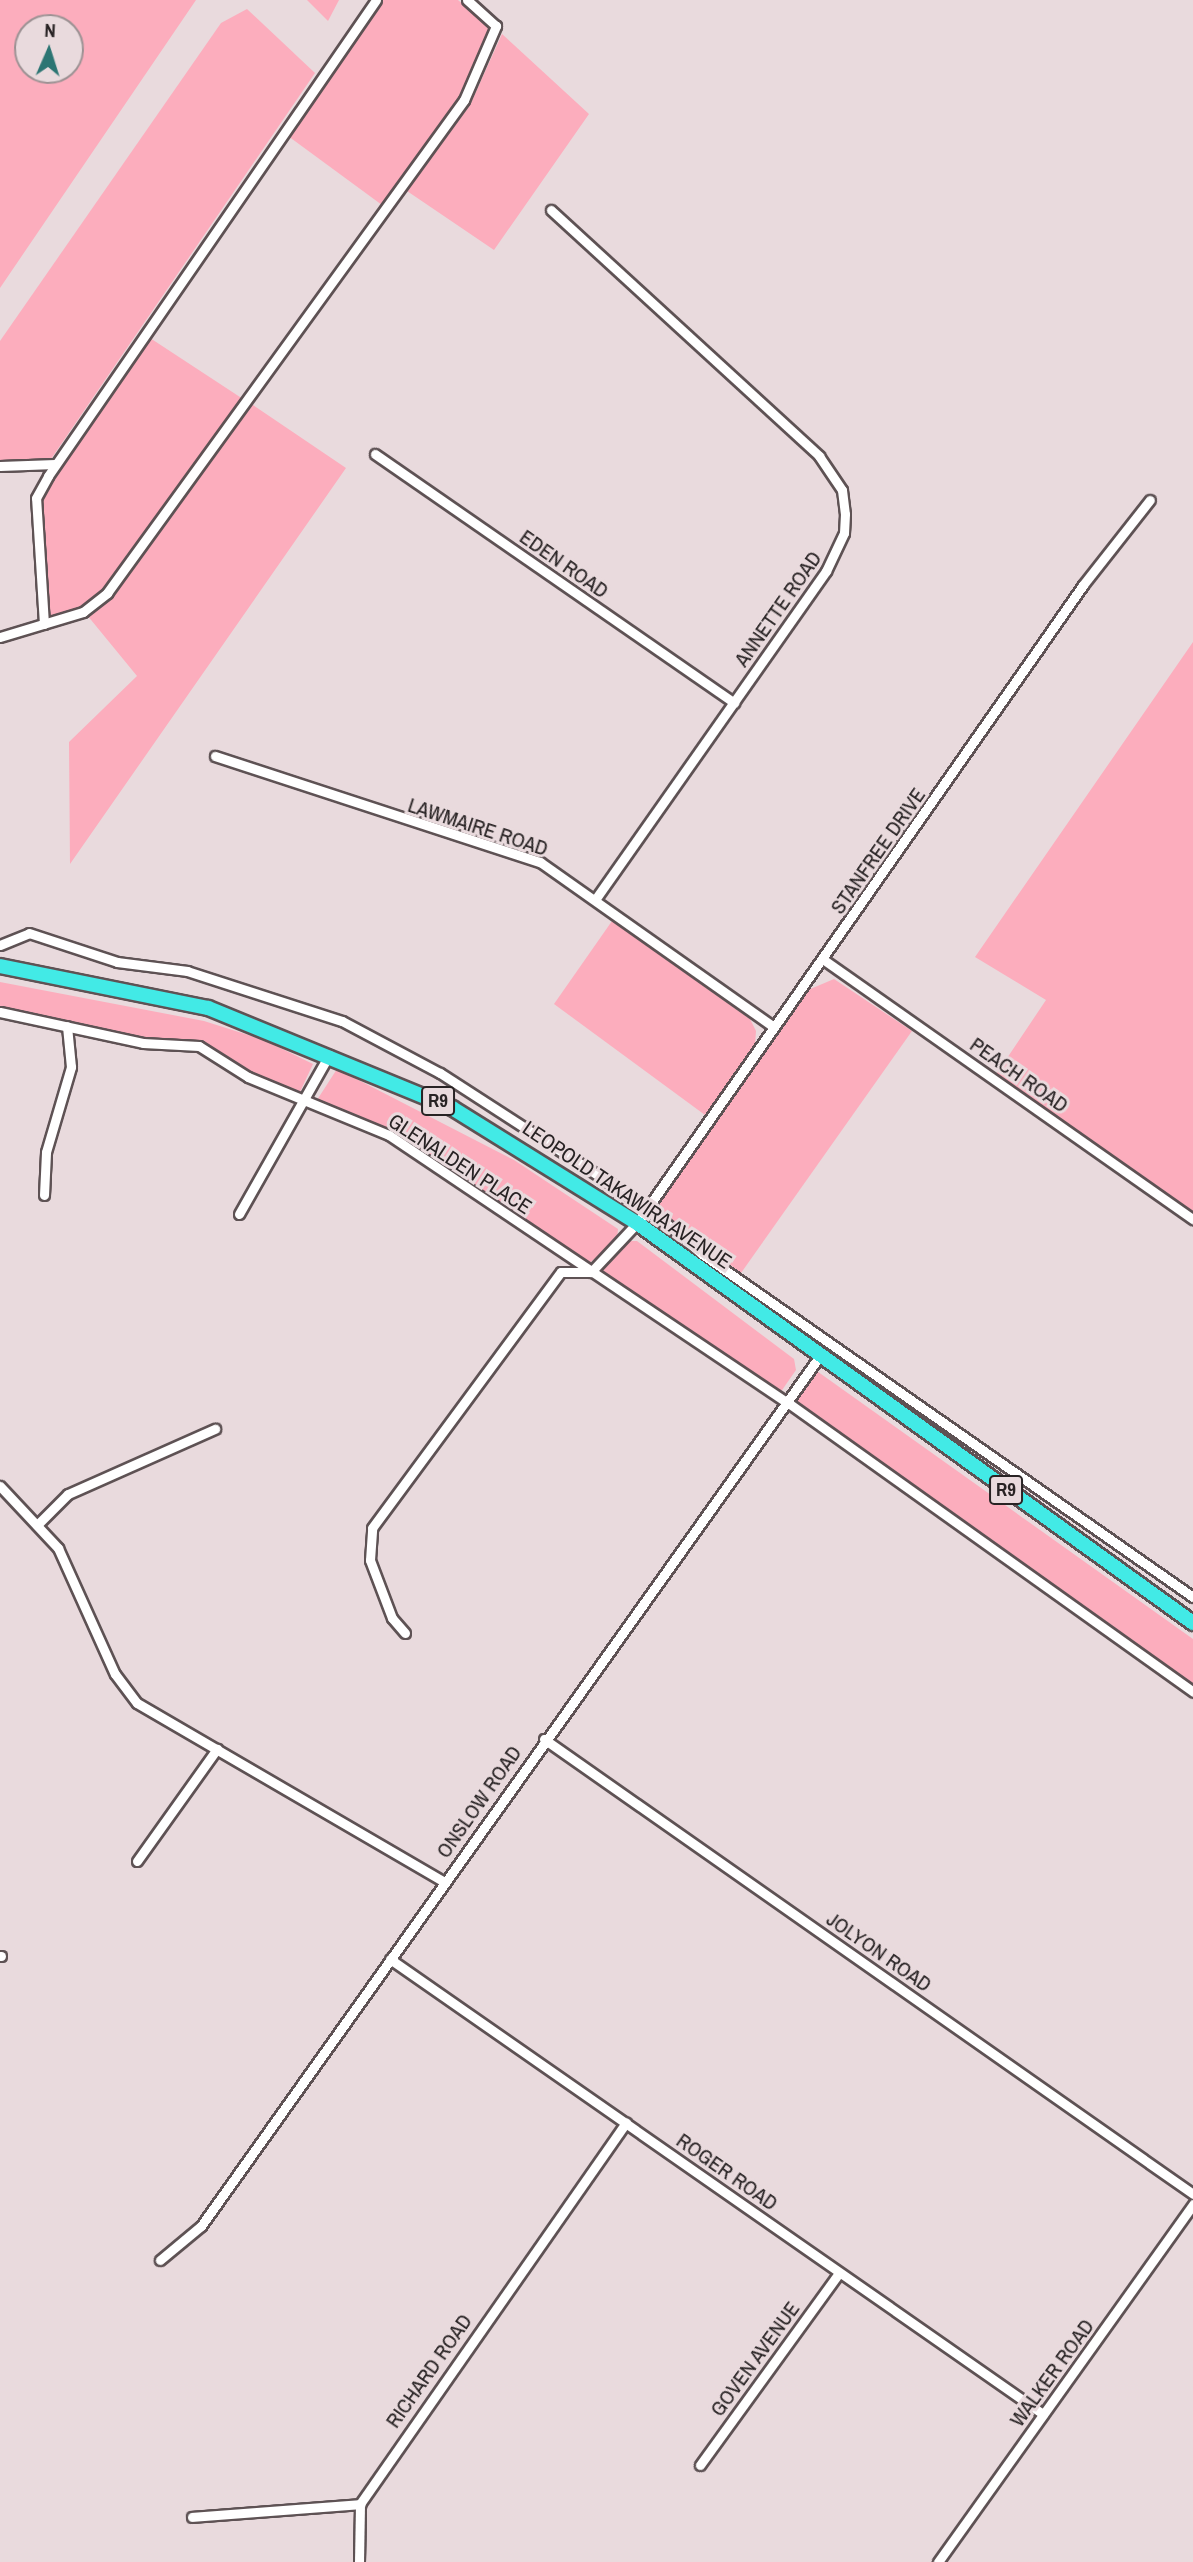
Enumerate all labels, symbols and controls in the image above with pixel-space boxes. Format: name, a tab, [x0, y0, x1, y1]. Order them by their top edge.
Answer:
north arrow	[14, 14, 84, 84]
text: N	[44, 17, 56, 43]
street label: EDEN ROAD	[515, 524, 613, 604]
street label: ANNETTE ROAD	[729, 547, 827, 671]
street label: STANFREE DRIVE	[825, 783, 931, 919]
street label: LAWMAIRE ROAD	[405, 792, 551, 862]
street label: PEACH ROAD	[965, 1032, 1073, 1118]
road number: R9	[420, 1086, 456, 1116]
street label: GLENALDEN PLACE	[384, 1108, 536, 1220]
street label: LEOPOLD TAKAWIRA AVENUE	[517, 1115, 737, 1275]
road number: R9	[988, 1474, 1024, 1506]
street label: ONSLOW ROAD	[431, 1741, 527, 1863]
street label: JOLYON ROAD	[822, 1907, 936, 1997]
street label: ROGER ROAD	[672, 2128, 782, 2216]
street label: GOVEN AVENUE	[705, 2296, 805, 2422]
street label: RICHARD ROAD	[381, 2309, 477, 2433]
street label: WALKER ROAD	[1005, 2314, 1099, 2432]

